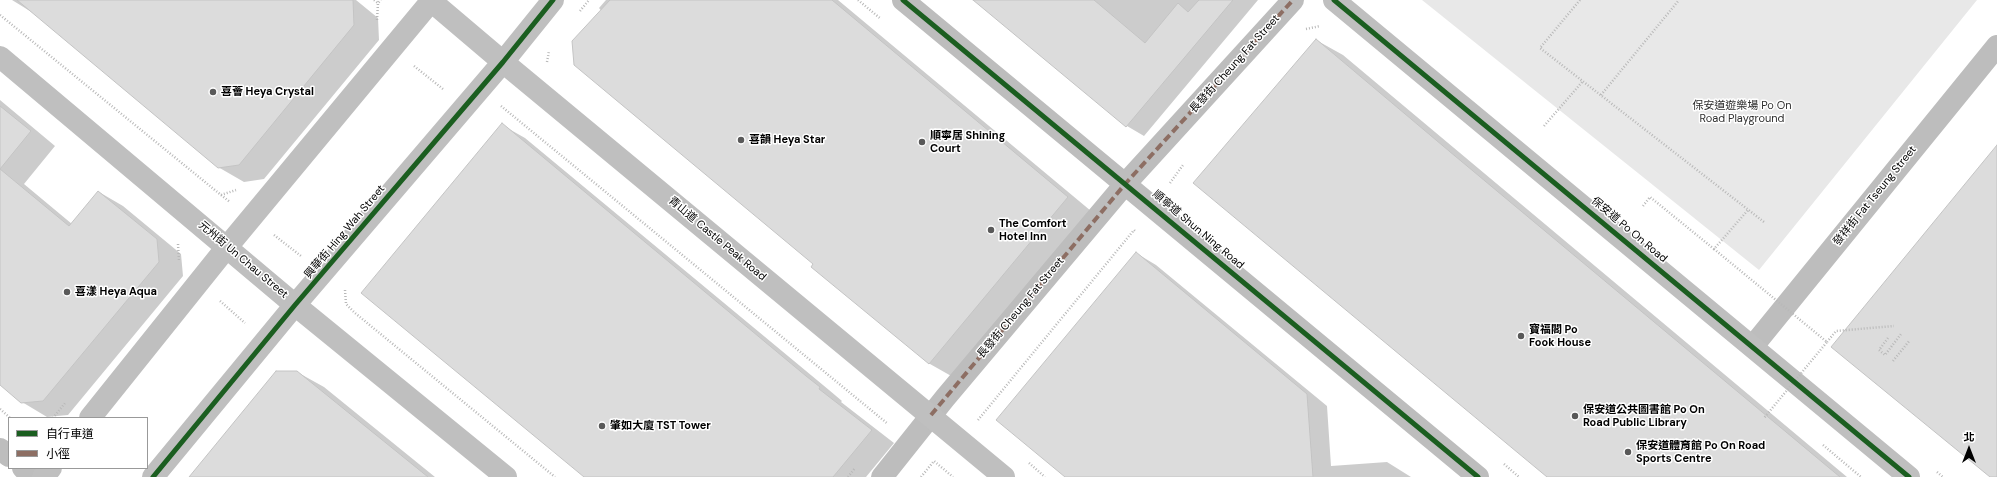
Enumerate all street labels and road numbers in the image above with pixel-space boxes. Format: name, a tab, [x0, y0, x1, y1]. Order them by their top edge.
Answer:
street label: 長發街 Cheung Fat Street	[1187, 12, 1283, 116]
street label: 發祥街 Fat Tseung Street	[1831, 143, 1919, 249]
street label: 興華街 Hing Wah Street	[302, 183, 388, 281]
street label: 順寧道 Shun Ning Road	[1150, 188, 1246, 272]
street label: 青山道 Castle Peak Road	[665, 194, 769, 284]
street label: 保安道 Po On Road	[1588, 194, 1670, 266]
street label: 元州街 Un Chau Street	[195, 219, 291, 301]
street label: 長發街 Cheung Fat Street	[975, 255, 1067, 361]

